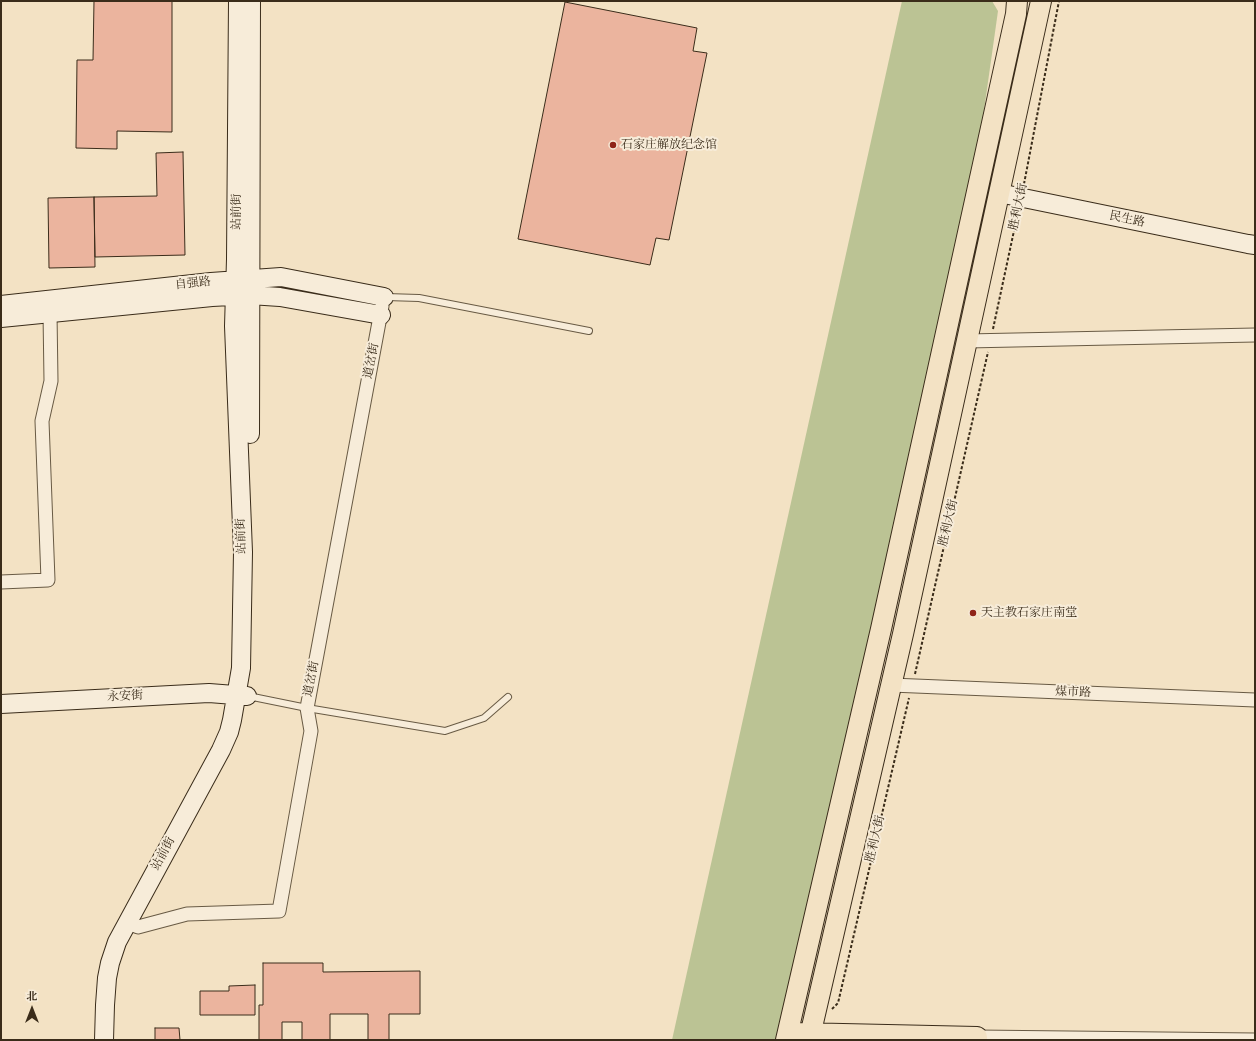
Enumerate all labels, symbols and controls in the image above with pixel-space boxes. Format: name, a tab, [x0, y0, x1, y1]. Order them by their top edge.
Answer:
place label: 石家庄解放纪念馆	[621, 138, 717, 152]
marker: 石家庄解放纪念馆	[608, 140, 618, 150]
street label: 胜利大街	[1007, 182, 1031, 232]
street label: 站前街	[230, 194, 244, 230]
street label: 民生路	[1108, 209, 1146, 231]
street label: 自强路	[174, 275, 212, 293]
street label: 道岔街	[361, 342, 383, 380]
street label: 胜利大街	[937, 498, 961, 548]
street label: 站前街	[234, 518, 250, 554]
place label: 天主教石家庄南堂	[981, 606, 1077, 620]
marker: 天主教石家庄南堂	[968, 608, 978, 618]
street label: 道岔街	[301, 660, 323, 698]
street label: 煤市路	[1055, 685, 1091, 701]
street label: 永安街	[107, 689, 143, 705]
street label: 胜利大街	[864, 814, 888, 864]
street label: 站前街	[149, 835, 179, 873]
north arrow	[12, 989, 52, 1029]
text: 北	[27, 990, 38, 1003]

